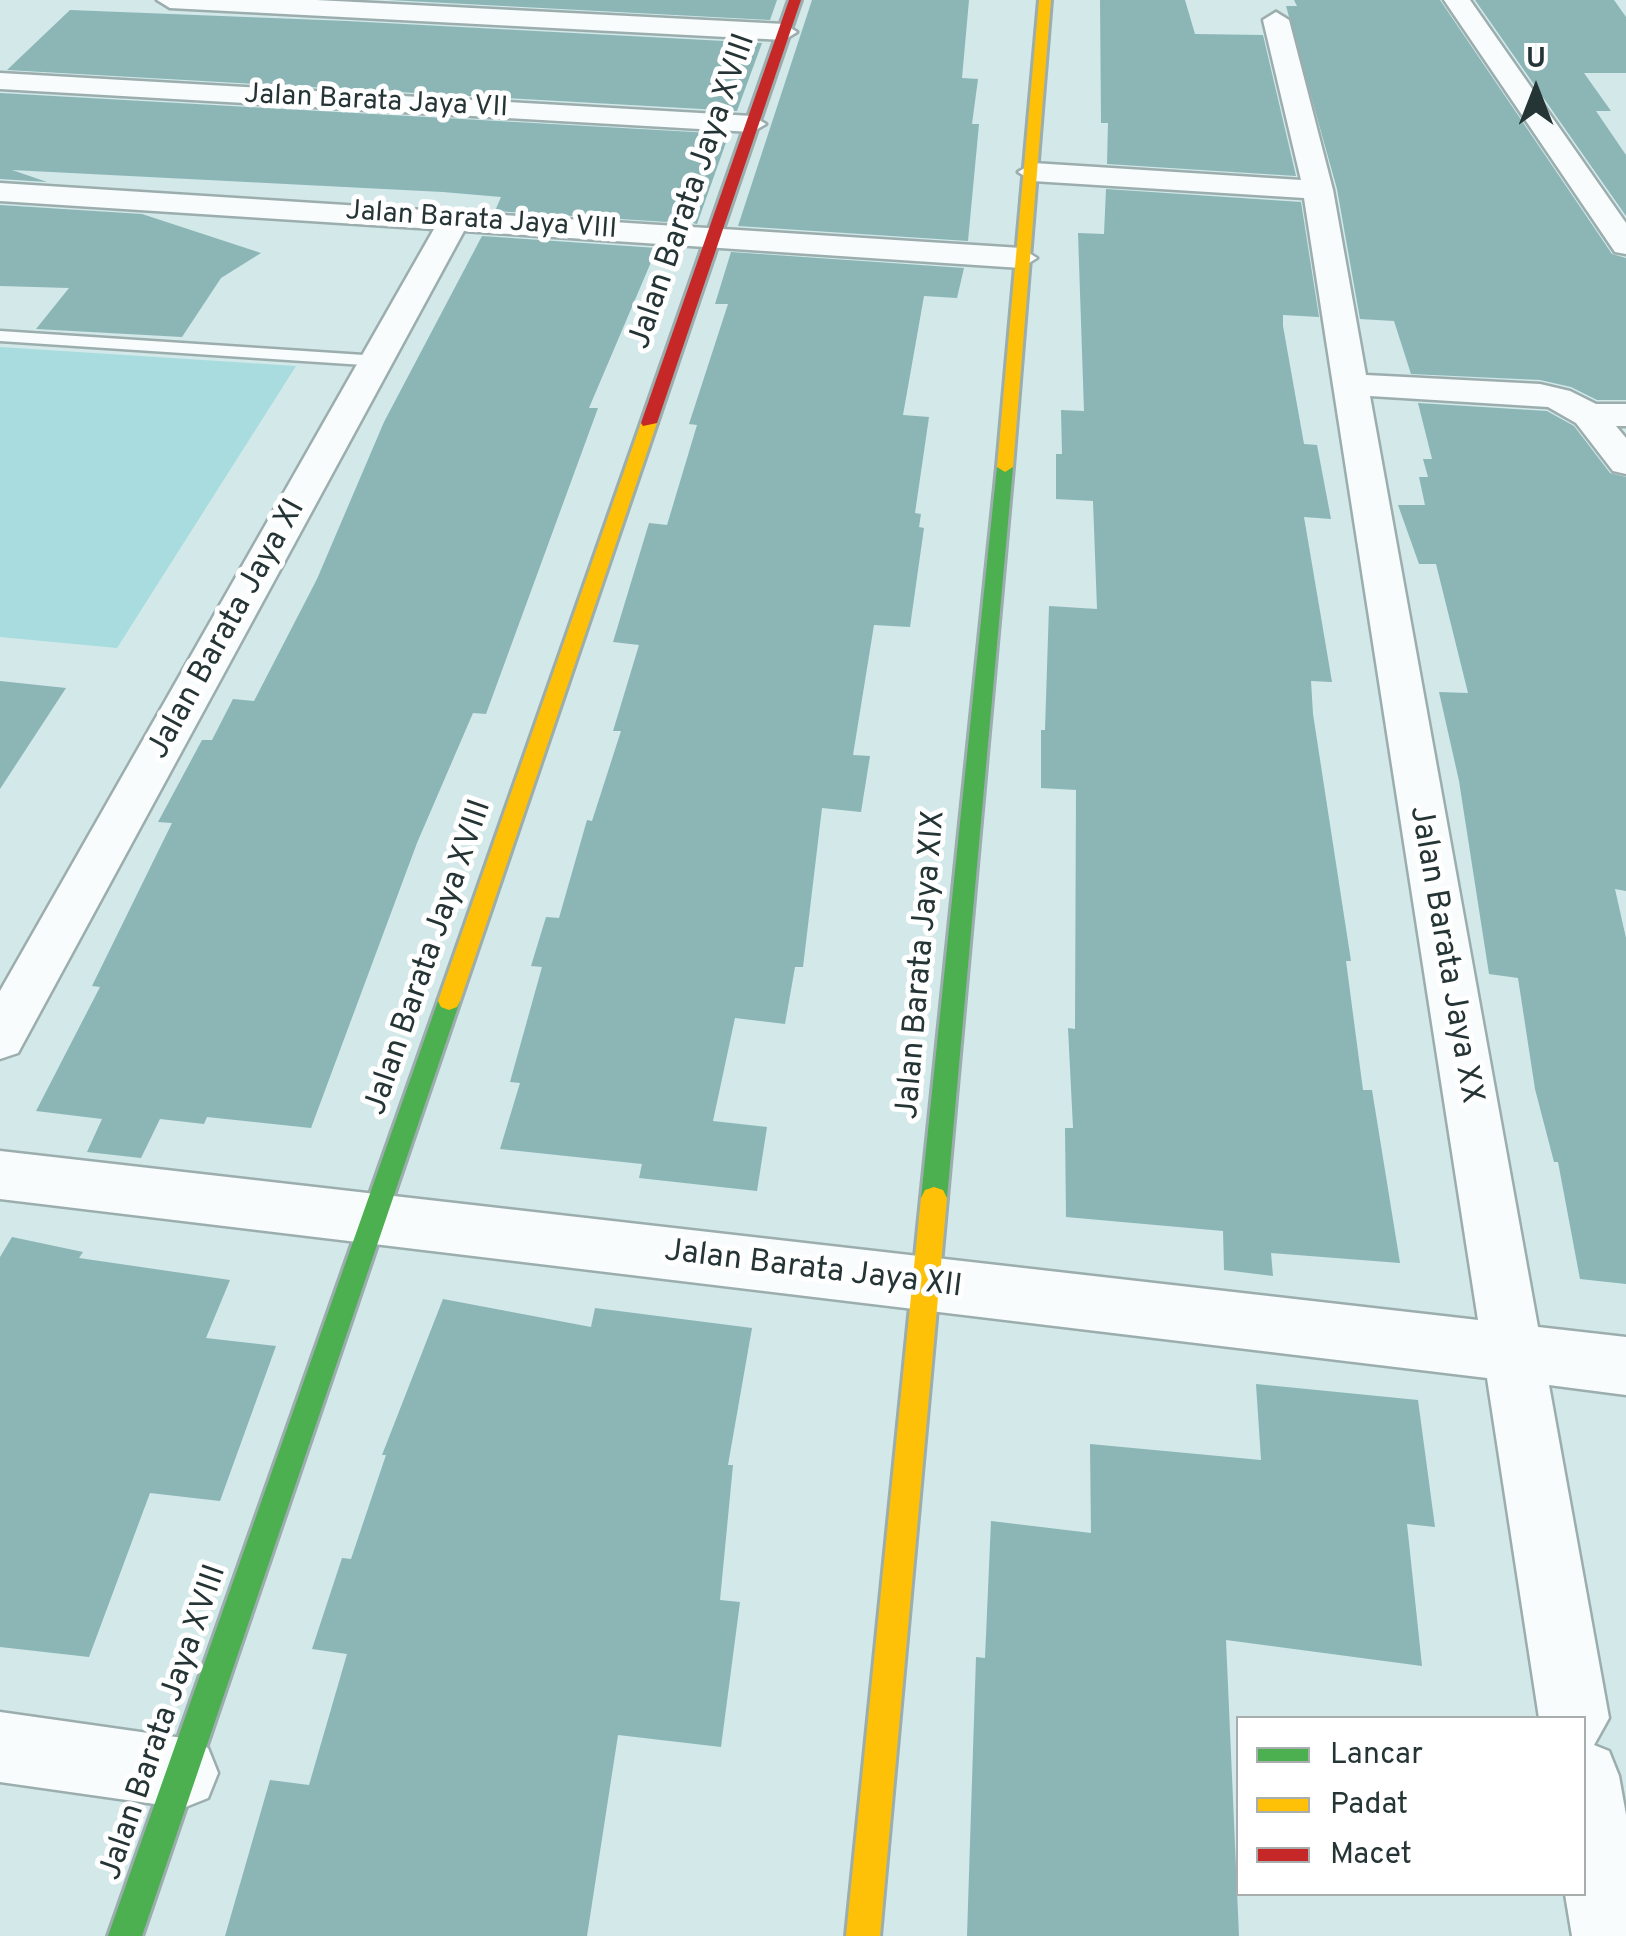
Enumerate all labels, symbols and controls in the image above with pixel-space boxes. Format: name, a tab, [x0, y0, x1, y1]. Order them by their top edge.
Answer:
street label: Jalan Barata Jaya XVIII	[622, 29, 766, 355]
north arrow	[1486, 40, 1586, 140]
text: U	[1526, 42, 1546, 78]
street label: Jalan Barata Jaya VII	[243, 79, 509, 127]
street label: Jalan Barata Jaya VIII	[344, 196, 618, 248]
street label: Jalan Barata Jaya XI	[141, 493, 315, 767]
street label: Jalan Barata Jaya XVIII	[358, 795, 502, 1121]
street label: Jalan Barata Jaya XX	[1399, 803, 1489, 1107]
street label: Jalan Barata Jaya XIX	[890, 809, 956, 1121]
street label: Jalan Barata Jaya XII	[662, 1234, 964, 1308]
street label: Jalan Barata Jaya XVIII	[93, 1560, 237, 1886]
legend	[1236, 1716, 1586, 1896]
text: Lancar	[1330, 1737, 1423, 1774]
text: Padat	[1330, 1787, 1408, 1824]
text: Macet	[1330, 1837, 1412, 1874]

